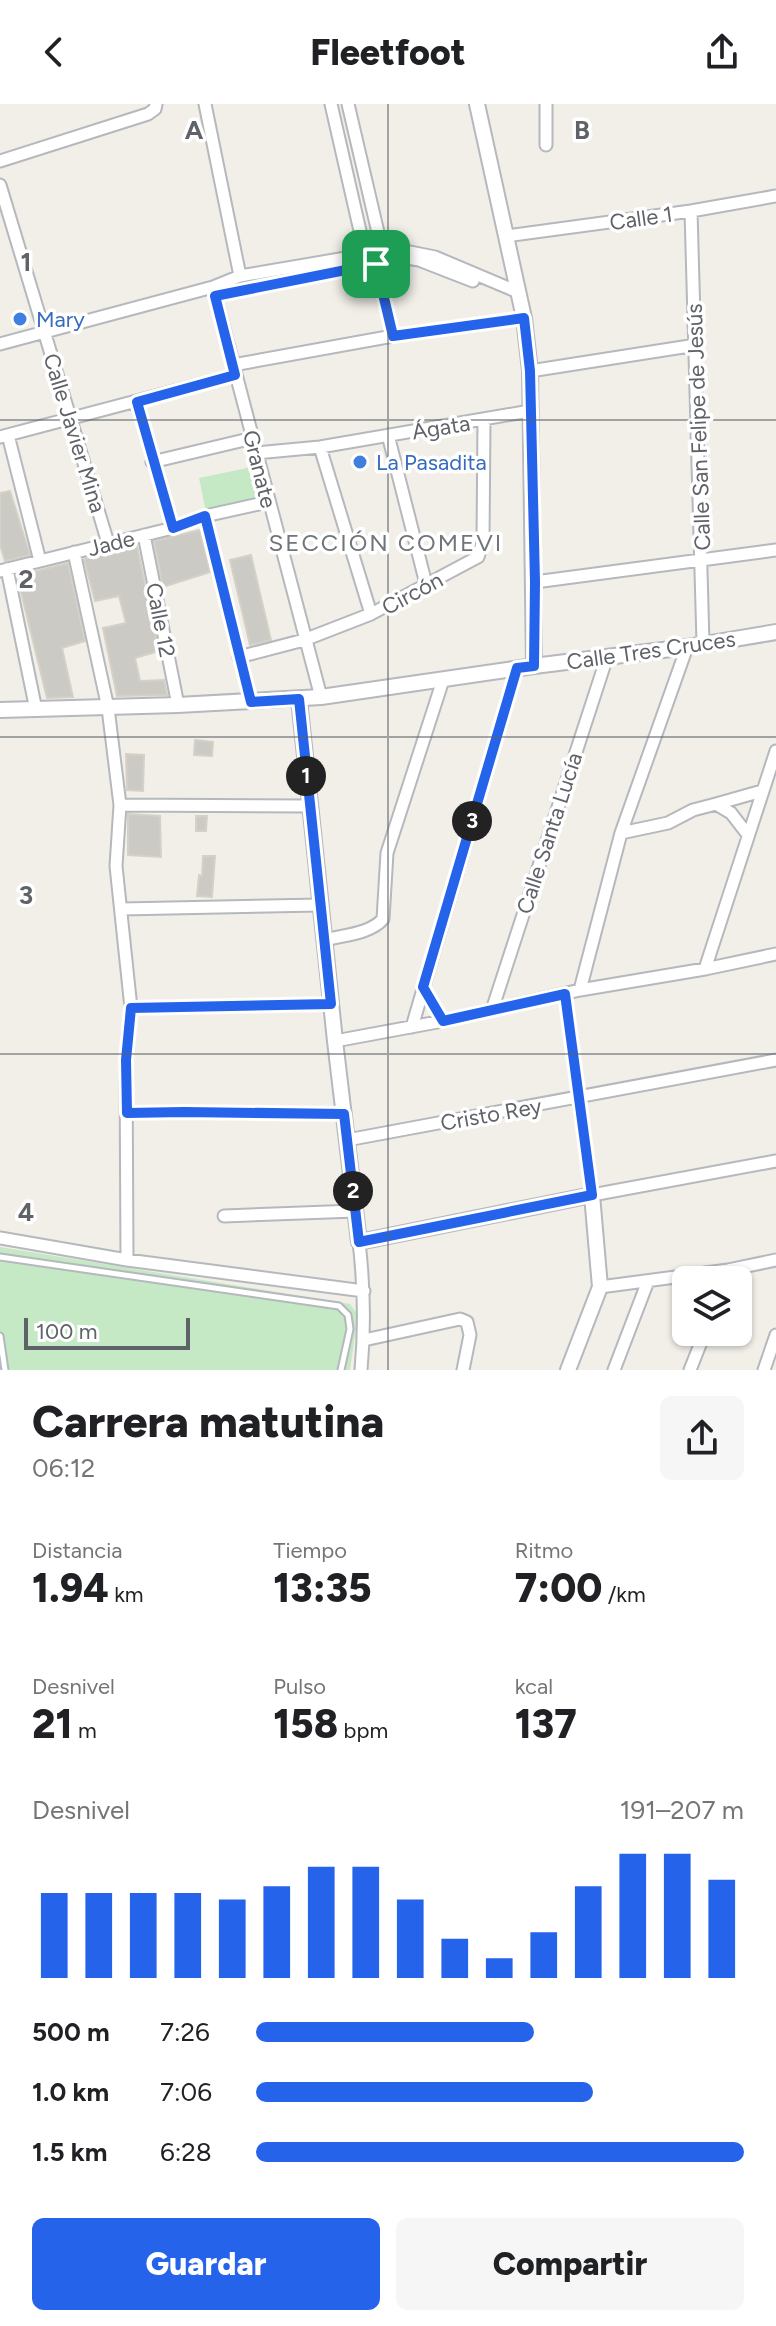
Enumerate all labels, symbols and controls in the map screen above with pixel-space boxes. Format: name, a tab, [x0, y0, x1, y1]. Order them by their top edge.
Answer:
icon: back	[32, 30, 76, 74]
icon: share	[700, 30, 744, 74]
text: Fleetfoot	[310, 31, 466, 74]
text: A	[185, 114, 204, 146]
text: B	[574, 114, 590, 146]
street label: Calle 1	[608, 201, 674, 236]
pin	[342, 230, 410, 298]
icon: arrive	[354, 242, 398, 286]
text: 1	[21, 246, 31, 278]
street label: Calle San Felipe de Jesús	[681, 303, 716, 551]
place label: Mary	[36, 306, 85, 333]
marker: Mary	[11, 310, 29, 328]
street label: Calle Javier Mina	[37, 350, 112, 516]
street label: Ágata	[410, 410, 472, 445]
street label: Granate	[237, 427, 282, 511]
place label: La Pasadita	[376, 449, 487, 476]
marker: La Pasadita	[351, 453, 369, 471]
street label: Jade	[85, 525, 137, 562]
district label: SECCIÓN COMEVI	[269, 528, 503, 557]
text: 2	[18, 563, 34, 595]
street label: Circón	[377, 566, 447, 621]
street label: Calle 12	[140, 580, 181, 660]
street label: Calle Tres Cruces	[565, 625, 737, 676]
street label: Calle Santa Lucía	[511, 749, 588, 917]
pin: 1	[286, 756, 326, 796]
text: 1	[301, 762, 311, 789]
pin: 3	[452, 801, 492, 841]
text: 3	[466, 807, 478, 834]
text: 3	[19, 879, 33, 911]
street label: Cristo Rey	[438, 1092, 544, 1137]
pin: 2	[333, 1171, 373, 1211]
text: 2	[347, 1177, 359, 1204]
text: 4	[18, 1196, 34, 1228]
map controls	[672, 1266, 752, 1346]
button: layers	[672, 1266, 752, 1346]
scale bar	[24, 1314, 190, 1350]
text: 100 m	[36, 1318, 97, 1345]
text: Carrera matutina	[32, 1395, 384, 1448]
button: share	[660, 1396, 744, 1480]
text: 06:12	[32, 1452, 95, 1484]
text: Distancia	[32, 1537, 122, 1564]
text: Tiempo	[273, 1537, 347, 1564]
text: Ritmo	[515, 1537, 573, 1564]
text: 1.94	[32, 1564, 109, 1612]
text: 13:35	[273, 1564, 372, 1612]
text: 7:00	[515, 1564, 602, 1612]
text: km	[109, 1581, 144, 1608]
text: /km	[602, 1581, 646, 1608]
text: Desnivel	[32, 1673, 115, 1700]
text: Pulso	[273, 1673, 326, 1700]
text: kcal	[515, 1673, 553, 1700]
text: 21	[32, 1700, 73, 1748]
text: 158	[273, 1700, 338, 1748]
text: 137	[515, 1700, 577, 1748]
text: m	[73, 1717, 97, 1744]
text: bpm	[338, 1717, 388, 1744]
text: Desnivel	[32, 1794, 130, 1826]
text: 191–207 m	[620, 1794, 744, 1826]
text: 500 m	[32, 2016, 110, 2048]
text: 7:26	[160, 2016, 210, 2048]
text: 1.0 km	[32, 2076, 109, 2108]
text: 7:06	[160, 2076, 212, 2108]
text: 1.5 km	[32, 2136, 107, 2168]
text: 6:28	[160, 2136, 212, 2168]
button: Guardar	[32, 2218, 380, 2310]
button: Compartir	[396, 2218, 744, 2310]

